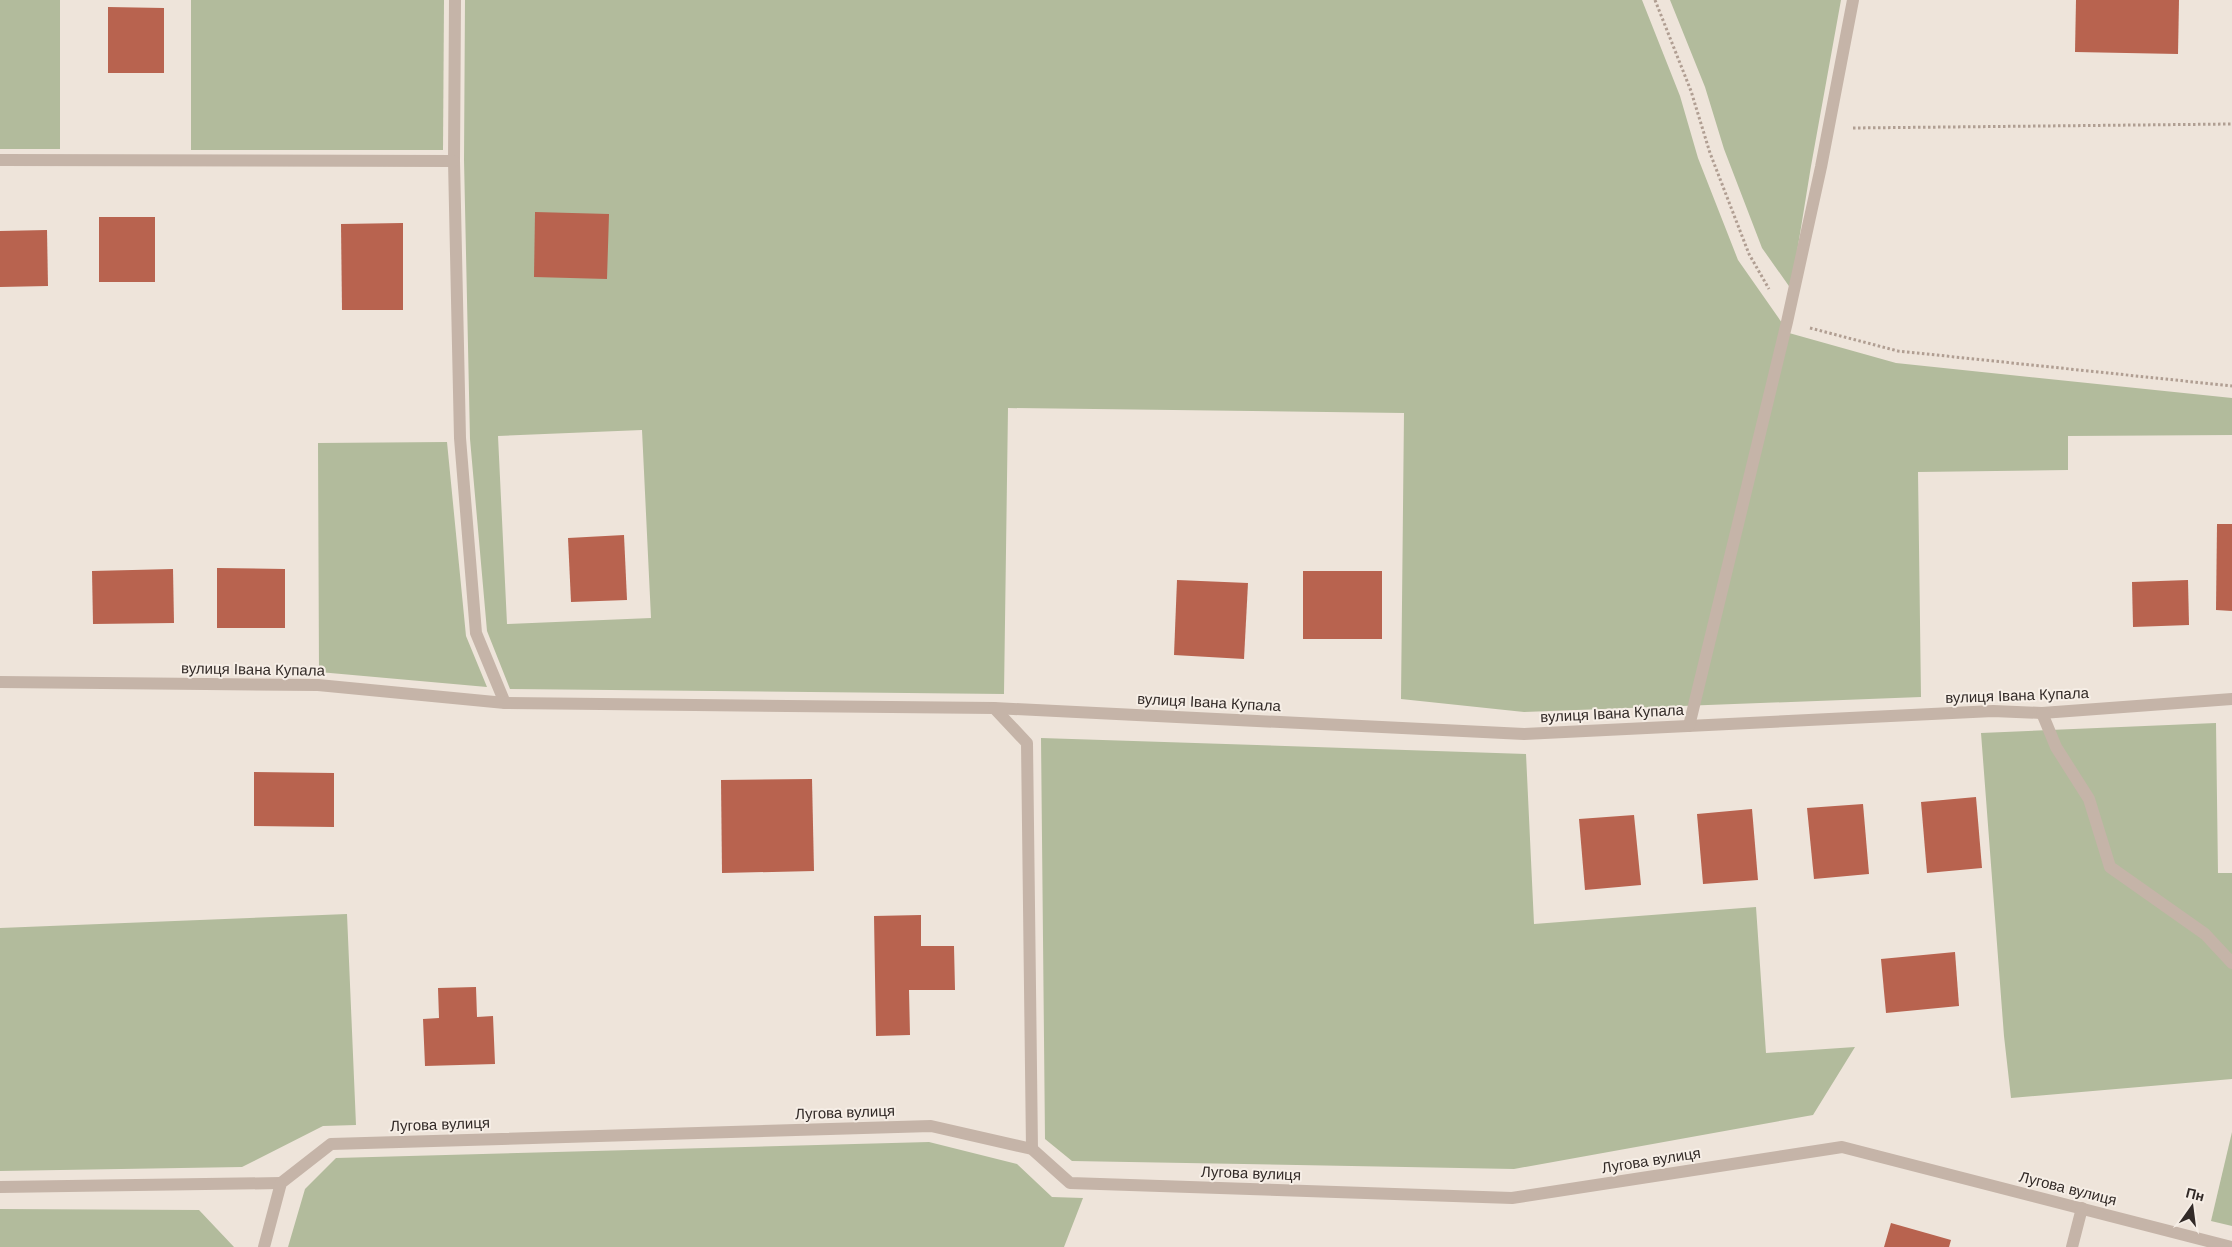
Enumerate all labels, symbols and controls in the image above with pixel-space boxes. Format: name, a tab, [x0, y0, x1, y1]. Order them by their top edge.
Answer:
street label: вулиця Івана Купала	[181, 659, 326, 679]
street label: вулиця Івана Купала	[1945, 684, 2090, 706]
street label: вулиця Івана Купала	[1137, 690, 1282, 714]
street label: вулиця Івана Купала	[1540, 701, 1685, 725]
street label: Лугова вулиця	[795, 1102, 895, 1122]
street label: Лугова вулиця	[390, 1114, 490, 1134]
street label: Лугова вулиця	[1600, 1144, 1702, 1176]
street label: Лугова вулиця	[1201, 1163, 1301, 1183]
street label: Лугова вулиця	[2017, 1168, 2119, 1208]
north arrow	[2167, 1182, 2217, 1232]
text: Пн	[2184, 1184, 2206, 1204]

